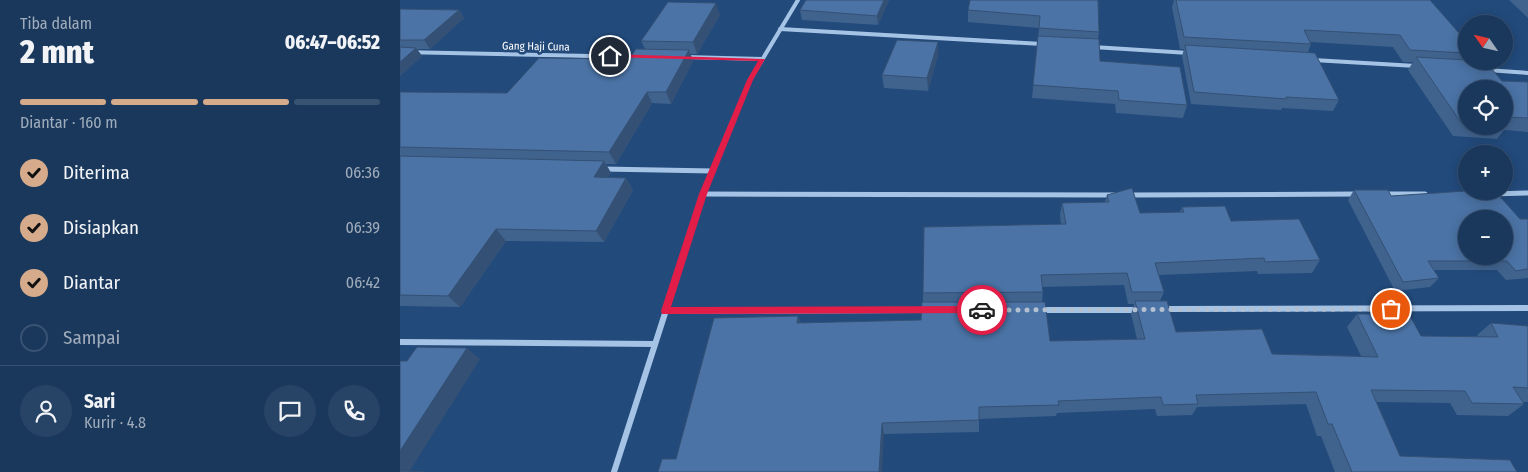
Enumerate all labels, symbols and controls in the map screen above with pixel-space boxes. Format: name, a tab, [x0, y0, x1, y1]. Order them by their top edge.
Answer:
text: Tiba dalam	[20, 14, 92, 33]
north arrow	[1458, 15, 1512, 70]
map controls	[1458, 15, 1513, 265]
text: 06:47–06:52	[285, 31, 380, 54]
text: 2 mnt	[20, 33, 94, 71]
pin	[589, 35, 631, 77]
street label: Gang Haji Cuna	[502, 39, 570, 54]
icon: home	[596, 42, 624, 70]
button: locate	[1458, 80, 1513, 135]
text: Diantar · 160 m	[20, 113, 118, 132]
button: +	[1458, 145, 1513, 200]
icon: check	[20, 159, 48, 187]
text: Diterima	[63, 161, 129, 184]
text: 06:36	[345, 163, 380, 182]
button: −	[1458, 210, 1513, 265]
icon: check	[20, 214, 48, 242]
text: Disiapkan	[63, 216, 139, 239]
text: 06:39	[345, 218, 380, 237]
icon: check	[20, 269, 48, 297]
text: Diantar	[63, 271, 120, 294]
text: 06:42	[346, 273, 380, 292]
courier	[957, 285, 1007, 335]
pin	[1370, 288, 1412, 330]
icon: bag	[1377, 295, 1405, 323]
icon: car	[968, 296, 996, 324]
text: Sampai	[63, 326, 120, 349]
button: person	[20, 385, 72, 437]
button: chat	[264, 385, 316, 437]
button: phone	[328, 385, 380, 437]
text: Sari	[84, 390, 115, 413]
text: Kurir · 4.8	[84, 413, 146, 432]

